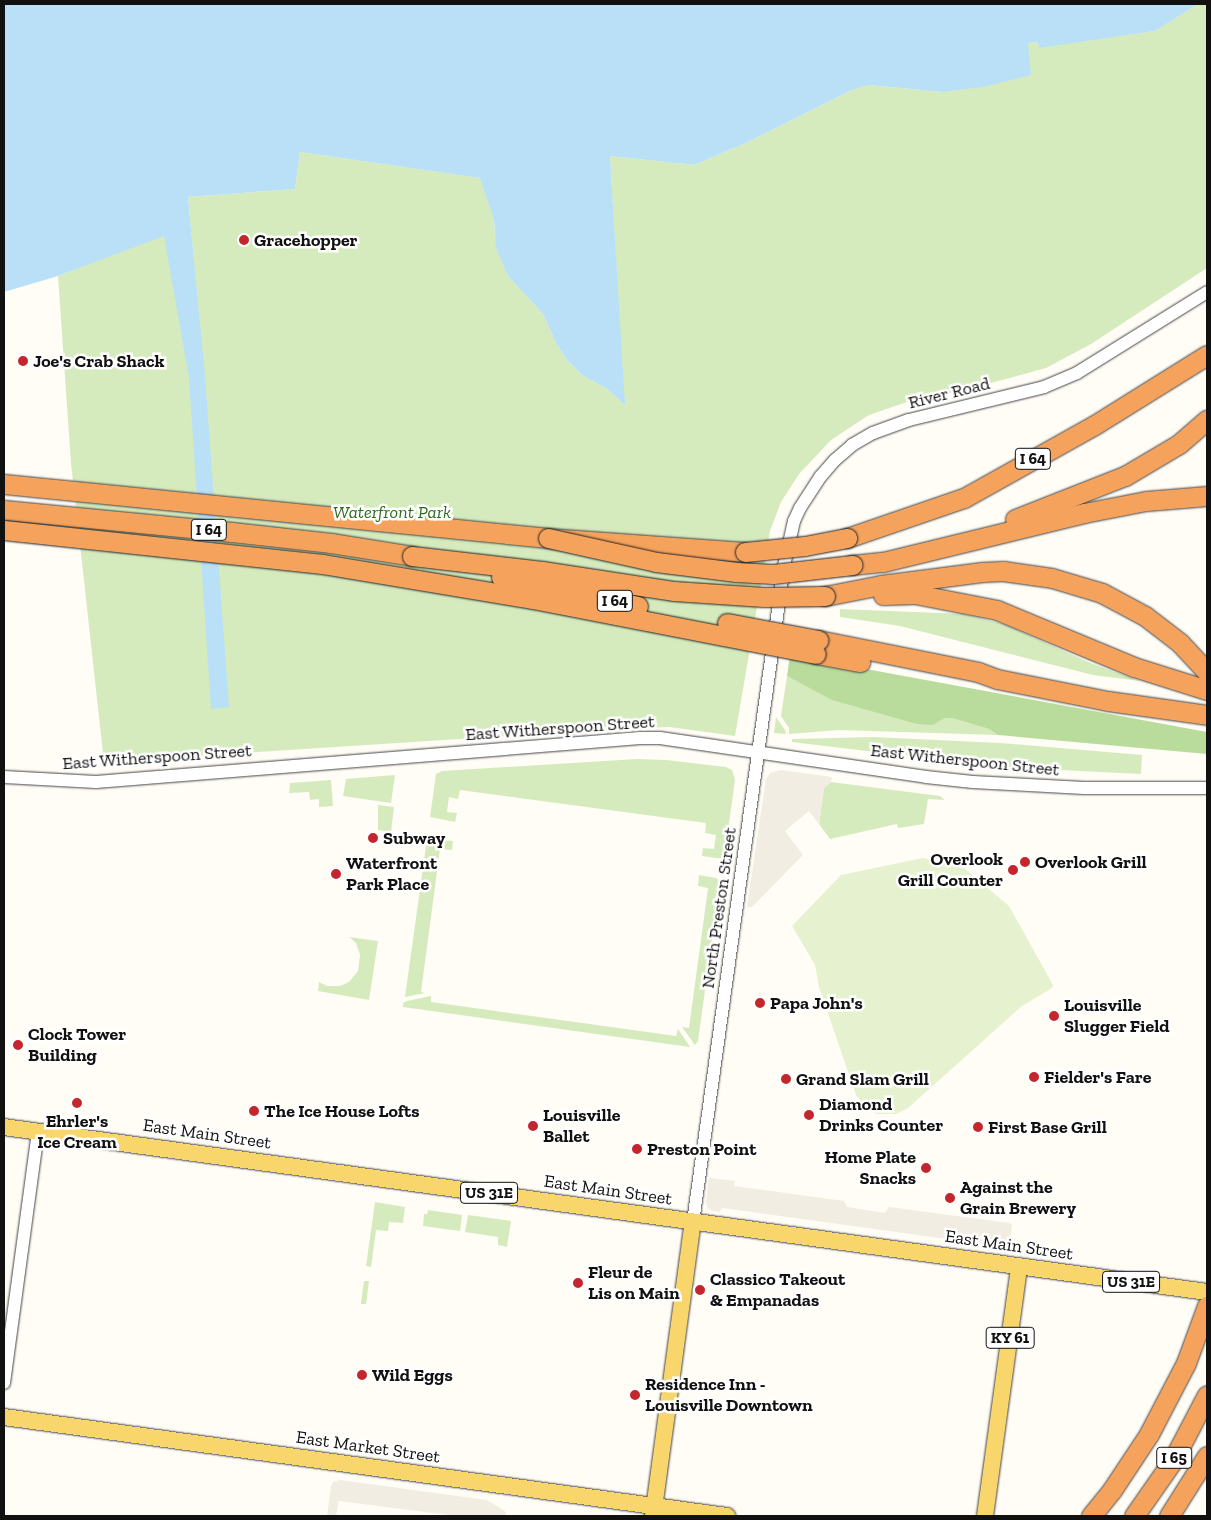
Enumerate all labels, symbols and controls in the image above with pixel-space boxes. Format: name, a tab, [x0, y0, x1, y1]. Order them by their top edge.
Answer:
place label: Gracehopper	[254, 229, 358, 251]
marker: Gracehopper	[238, 234, 250, 246]
place label: Joe's Crab Shack	[33, 350, 164, 372]
marker: Joe's Crab Shack	[17, 355, 29, 367]
street label: River Road	[906, 372, 992, 414]
road number: I 64	[1014, 446, 1052, 472]
park label: Waterfront Park	[333, 501, 451, 523]
road number: I 64	[190, 516, 228, 544]
road number: I 64	[596, 588, 634, 614]
street label: East Witherspoon Street	[464, 711, 656, 745]
street label: East Witherspoon Street	[869, 739, 1061, 781]
street label: East Witherspoon Street	[61, 740, 253, 774]
street label: North Preston Street	[697, 826, 741, 990]
place label: Subway	[383, 827, 445, 849]
marker: Subway	[367, 832, 379, 844]
place label: Overlook Grill Counter	[898, 849, 1003, 892]
place label: Overlook Grill	[1035, 851, 1147, 873]
place label: Waterfront Park Place	[346, 853, 437, 896]
marker: Overlook Grill	[1019, 856, 1031, 868]
marker: Overlook Grill Counter	[1007, 864, 1019, 876]
marker: Waterfront Park Place	[330, 868, 342, 880]
place label: Papa John's	[770, 992, 863, 1014]
place label: Louisville Slugger Field	[1064, 995, 1170, 1038]
marker: Papa John's	[754, 997, 766, 1009]
marker: Louisville Slugger Field	[1048, 1010, 1060, 1022]
place label: Clock Tower Building	[28, 1024, 126, 1066]
marker: Clock Tower Building	[12, 1039, 24, 1051]
place label: Fielder's Fare	[1044, 1066, 1151, 1088]
place label: Grand Slam Grill	[796, 1068, 929, 1090]
marker: Fielder's Fare	[1028, 1071, 1040, 1083]
marker: Grand Slam Grill	[780, 1073, 792, 1085]
place label: Diamond Drinks Counter	[819, 1094, 943, 1136]
marker: Ehrler's Ice Cream	[71, 1097, 83, 1109]
place label: The Ice House Lofts	[264, 1100, 419, 1122]
marker: The Ice House Lofts	[248, 1105, 260, 1117]
place label: Louisville Ballet	[543, 1105, 620, 1148]
marker: Diamond Drinks Counter	[803, 1109, 815, 1121]
place label: Ehrler's Ice Cream	[37, 1111, 117, 1154]
street label: East Main Street	[142, 1114, 272, 1154]
place label: First Base Grill	[988, 1116, 1107, 1138]
marker: Louisville Ballet	[527, 1120, 539, 1132]
marker: First Base Grill	[972, 1121, 984, 1133]
place label: Preston Point	[647, 1138, 756, 1160]
marker: Preston Point	[631, 1143, 643, 1155]
place label: Home Plate Snacks	[825, 1147, 916, 1190]
marker: Home Plate Snacks	[920, 1162, 932, 1174]
street label: East Main Street	[543, 1170, 673, 1210]
place label: Against the Grain Brewery	[960, 1177, 1076, 1220]
road number: US 31E	[459, 1180, 519, 1206]
marker: Against the Grain Brewery	[944, 1192, 956, 1204]
street label: East Main Street	[944, 1225, 1074, 1265]
place label: Fleur de Lis on Main	[588, 1262, 680, 1304]
road number: US 31E	[1101, 1268, 1161, 1295]
place label: Classico Takeout & Empanadas	[710, 1269, 845, 1312]
marker: Fleur de Lis on Main	[572, 1277, 584, 1289]
marker: Classico Takeout & Empanadas	[694, 1284, 706, 1296]
road number: KY 61	[985, 1325, 1035, 1352]
place label: Wild Eggs	[372, 1364, 453, 1386]
marker: Wild Eggs	[356, 1369, 368, 1381]
place label: Residence Inn - Louisville Downtown	[645, 1374, 813, 1416]
marker: Residence Inn - Louisville Downtown	[629, 1389, 641, 1401]
street label: East Market Street	[294, 1426, 442, 1468]
road number: I 65	[1155, 1445, 1193, 1472]

